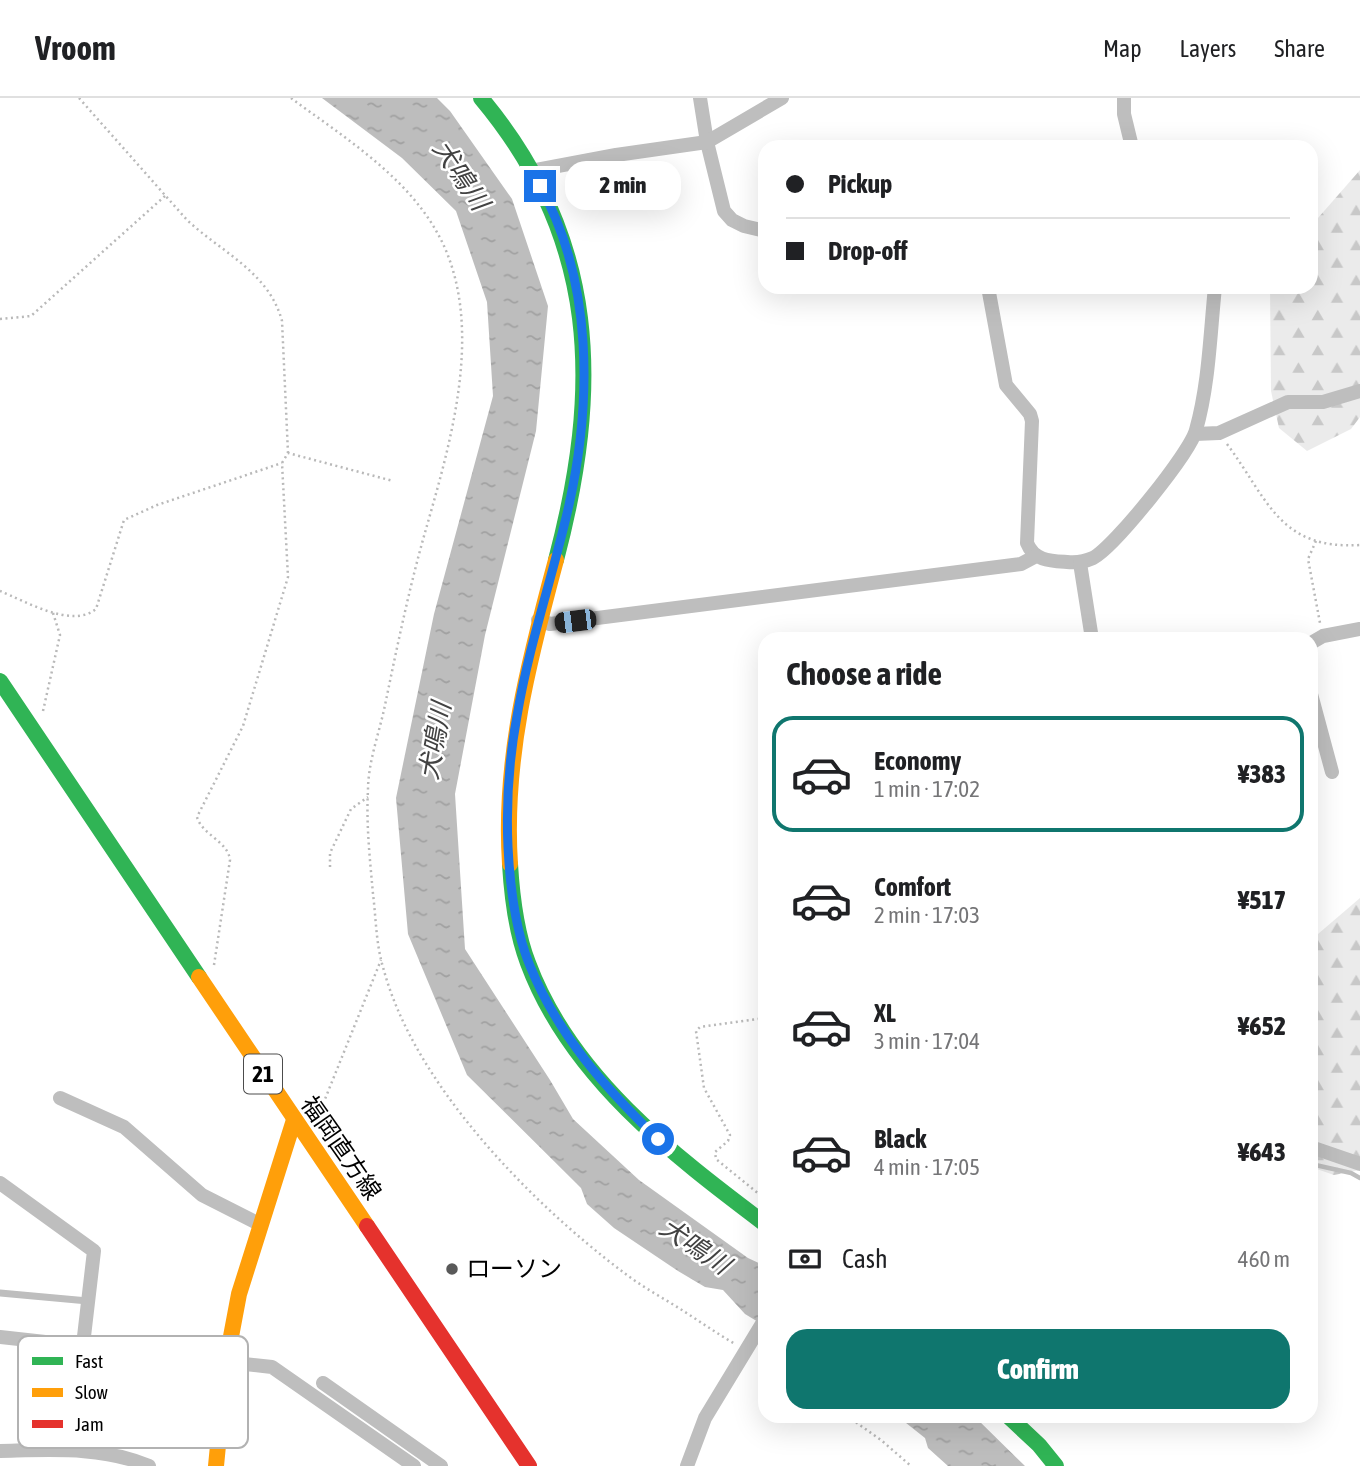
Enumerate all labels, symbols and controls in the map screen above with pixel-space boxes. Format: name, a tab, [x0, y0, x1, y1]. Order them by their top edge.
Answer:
text: Vroom	[35, 29, 116, 67]
text: Map	[1103, 35, 1142, 62]
text: Layers	[1180, 35, 1236, 62]
text: Share	[1274, 35, 1325, 62]
water label: 犬鳴川	[427, 134, 497, 218]
callout: 2 min	[564, 162, 680, 210]
text: Pickup	[828, 169, 892, 199]
route end	[524, 170, 556, 202]
text: 2 min	[600, 172, 646, 198]
text: Drop-off	[828, 236, 908, 266]
car	[553, 608, 598, 634]
text: Choose a ride	[786, 655, 942, 692]
water label: 犬鳴川	[413, 697, 457, 782]
icon: car	[790, 743, 853, 806]
text: Economy	[874, 746, 961, 776]
text: ¥383	[1238, 759, 1286, 789]
text: 1 min · 17:02	[874, 776, 980, 802]
icon: car	[790, 869, 853, 932]
text: Comfort	[874, 872, 951, 902]
text: ¥517	[1238, 885, 1286, 915]
text: 2 min · 17:03	[874, 902, 980, 928]
icon: car	[790, 995, 853, 1058]
text: XL	[874, 998, 896, 1028]
text: ¥652	[1238, 1011, 1286, 1041]
text: 3 min · 17:04	[874, 1028, 980, 1054]
road number: 21	[244, 1054, 282, 1093]
street label: 福岡直方線	[296, 1091, 387, 1205]
icon: car	[790, 1121, 853, 1184]
route start	[642, 1123, 674, 1155]
text: Black	[874, 1124, 926, 1154]
text: ¥643	[1238, 1137, 1286, 1167]
text: 4 min · 17:05	[874, 1154, 980, 1180]
water label: 犬鳴川	[654, 1212, 738, 1282]
icon: cash	[786, 1240, 824, 1278]
text: Cash	[842, 1244, 888, 1274]
text: 460 m	[1238, 1246, 1290, 1272]
place label: ローソン	[466, 1255, 562, 1282]
marker: ローソン	[444, 1261, 460, 1277]
button: Confirm	[786, 1329, 1290, 1409]
legend	[18, 1336, 248, 1448]
text: Fast	[75, 1350, 103, 1372]
text: Slow	[75, 1381, 109, 1403]
text: Jam	[75, 1413, 104, 1435]

